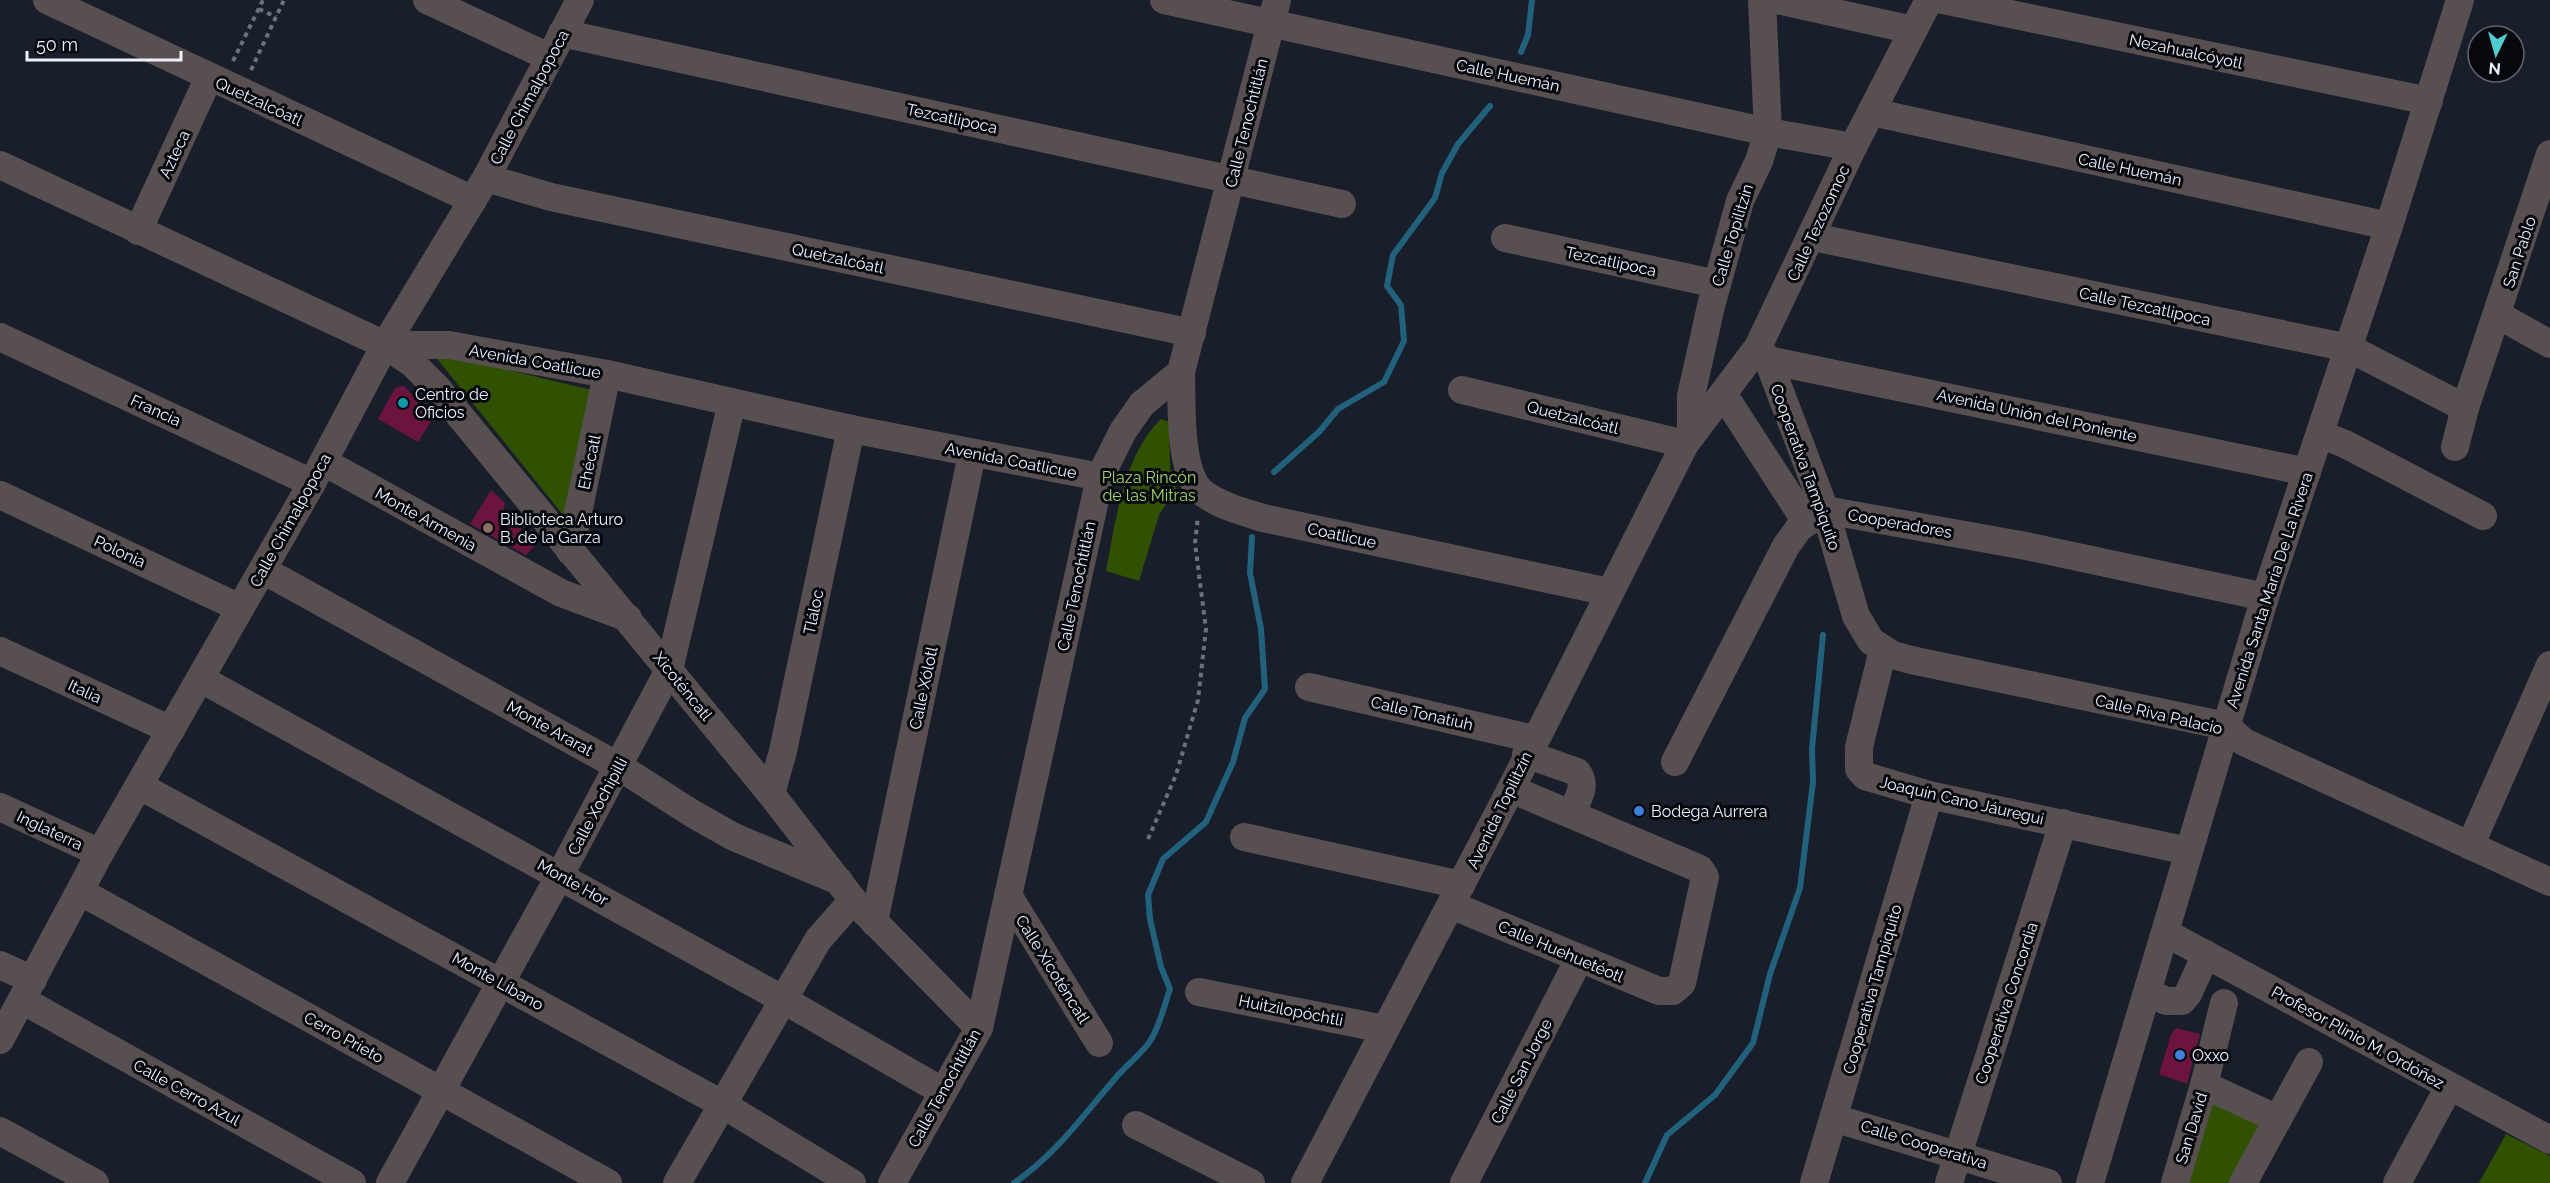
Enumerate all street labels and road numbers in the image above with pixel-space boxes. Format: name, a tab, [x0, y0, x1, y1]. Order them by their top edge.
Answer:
street label: Calle Chimalpopoca	[486, 27, 573, 168]
street label: Nezahualcóyotl	[2127, 30, 2245, 73]
street label: Calle Huemán	[1454, 55, 1561, 96]
street label: Calle Tenochtitlán	[1221, 57, 1272, 190]
street label: Quetzalcóatl	[212, 73, 306, 130]
street label: Tezcatlipoca	[905, 100, 999, 137]
street label: Azteca	[155, 127, 194, 181]
street label: Calle Huemán	[2076, 149, 2183, 190]
street label: Calle Tezozomoc	[1783, 162, 1854, 284]
street label: Calle Topilitzin	[1708, 182, 1757, 289]
street label: San Pablo	[2499, 214, 2540, 290]
street label: Quetzalcóatl	[790, 239, 886, 278]
street label: Tezcatlipoca	[1564, 243, 1658, 280]
street label: Calle Tezcatlipoca	[2077, 283, 2212, 330]
street label: Avenida Coatlicue	[468, 341, 602, 382]
street label: Cooperativa Tampiquito	[1767, 381, 1844, 553]
street label: Avenida Unión del Poniente	[1935, 385, 2139, 446]
street label: Francia	[128, 391, 184, 430]
street label: Quetzalcóatl	[1525, 397, 1621, 438]
street label: Ehécatl	[574, 432, 605, 491]
street label: Avenida Coatlicue	[944, 438, 1078, 483]
street label: Calle Chimalpopoca	[246, 450, 335, 590]
street label: Avenida Santa María De La Rivera	[2222, 470, 2317, 710]
street label: Monte Armenia	[372, 484, 480, 555]
street label: Cooperadores	[1846, 505, 1954, 542]
street label: Calle Tenochtitlán	[1053, 519, 1100, 653]
street label: Coatlicue	[1306, 519, 1378, 552]
street label: Polonia	[91, 531, 149, 572]
street label: Tláloc	[799, 588, 828, 636]
street label: Calle Xólotl	[905, 644, 942, 731]
street label: Xicoténcatl	[649, 648, 716, 725]
street label: Italia	[65, 676, 104, 707]
street label: Calle Riva Palacio	[2093, 691, 2225, 738]
street label: Calle Tonatiuh	[1369, 692, 1475, 735]
street label: Monte Ararat	[503, 697, 597, 760]
street label: Avenida Topilitzín	[1463, 749, 1536, 872]
street label: Calle Xochipilli	[564, 754, 631, 858]
street label: Joaquín Cano Jáuregui	[1878, 772, 2046, 829]
street label: Inglaterra	[14, 807, 86, 854]
street label: Monte Hor	[534, 855, 612, 910]
street label: Cooperativa Tampiquito	[1839, 902, 1906, 1076]
street label: Calle Xicoténcatl	[1012, 911, 1094, 1028]
street label: Calle Huehuetéotl	[1495, 916, 1627, 987]
street label: Cooperativa Concordia	[1971, 920, 2042, 1086]
street label: Monte Líbano	[449, 948, 547, 1014]
street label: Profesor Plinio M. Ordóñez	[2268, 982, 2447, 1093]
street label: Huitzilopóchtli	[1237, 991, 1345, 1030]
street label: Cerro Prieto	[301, 1008, 387, 1067]
street label: Calle San Jorge	[1487, 1016, 1556, 1127]
street label: Calle Tenochtitlán	[904, 1026, 985, 1151]
street label: Calle Cerro Azul	[130, 1055, 244, 1130]
street label: San David	[2172, 1090, 2211, 1166]
street label: Calle Cooperativa	[1858, 1116, 1989, 1173]

